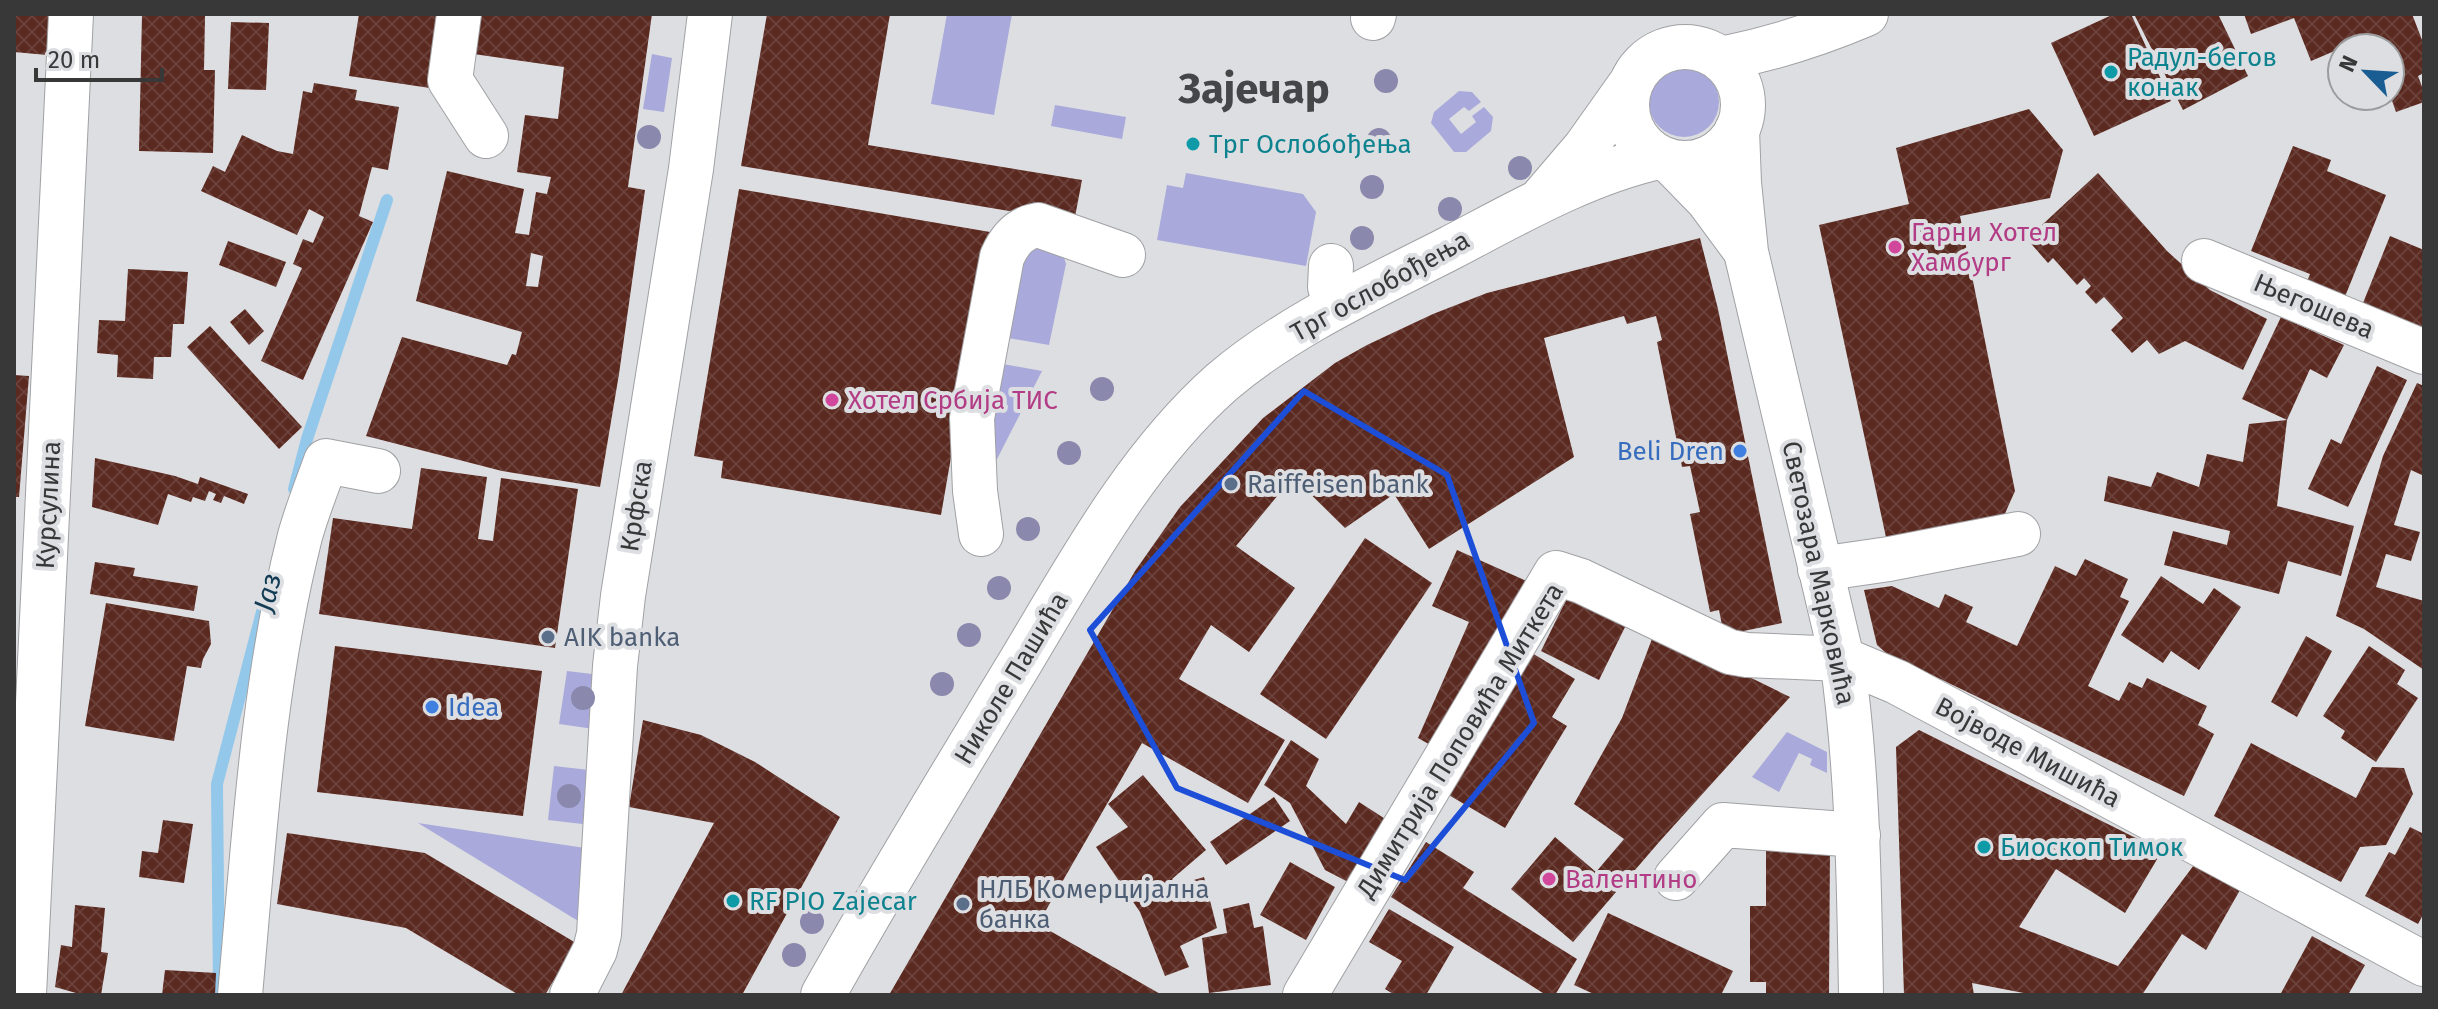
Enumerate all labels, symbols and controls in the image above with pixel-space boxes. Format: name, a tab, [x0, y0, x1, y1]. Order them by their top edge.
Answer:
scale bar	[36, 32, 162, 82]
north arrow	[2326, 32, 2406, 112]
place label: Радул-бегов конак	[2127, 42, 2277, 103]
text: 20 m	[48, 46, 100, 74]
text: N	[2333, 51, 2364, 76]
marker: Радул-бегов конак	[2102, 63, 2120, 81]
district label: Зајечар	[1177, 64, 1330, 114]
place label: Трг Ослобођења	[1209, 129, 1412, 160]
marker: Трг Ослобођења	[1184, 135, 1202, 153]
place label: Гарни Хотел Хамбург	[1911, 217, 2057, 278]
street label: Трг ослобођења	[1285, 224, 1475, 348]
marker: Гарни Хотел Хамбург	[1886, 238, 1904, 256]
street label: Његошева	[2249, 267, 2379, 346]
place label: Хотел Србија ТИС	[848, 385, 1058, 416]
marker: Хотел Србија ТИС	[823, 391, 841, 409]
place label: Beli Dren	[1617, 436, 1724, 467]
street label: Светозара Марковића	[1775, 438, 1862, 708]
street label: Курсулина	[30, 440, 67, 570]
marker: Beli Dren	[1731, 442, 1749, 460]
street label: Крфска	[614, 458, 659, 554]
place label: Raiffeisen bank	[1247, 469, 1430, 500]
marker: Raiffeisen bank	[1222, 475, 1240, 493]
water label: Јаз	[246, 570, 288, 617]
street label: Димитрија Поповића Миткета	[1350, 577, 1570, 904]
street label: Николе Пашића	[948, 587, 1075, 770]
place label: AIK banka	[564, 622, 680, 653]
marker: AIK banka	[539, 628, 557, 646]
street label: Војводе Мишића	[1930, 691, 2126, 814]
place label: Idea	[448, 692, 499, 723]
marker: Idea	[423, 698, 441, 716]
place label: Биоскоп Тимок	[2000, 832, 2184, 863]
marker: Биоскоп Тимок	[1975, 838, 1993, 856]
place label: Валентино	[1565, 864, 1697, 895]
marker: Валентино	[1540, 870, 1558, 888]
place label: НЛБ Комерцијална банка	[979, 874, 1210, 935]
place label: RF PIO Zajecar	[749, 886, 917, 917]
marker: RF PIO Zajecar	[724, 892, 742, 910]
marker: НЛБ Комерцијална банка	[954, 895, 972, 913]

